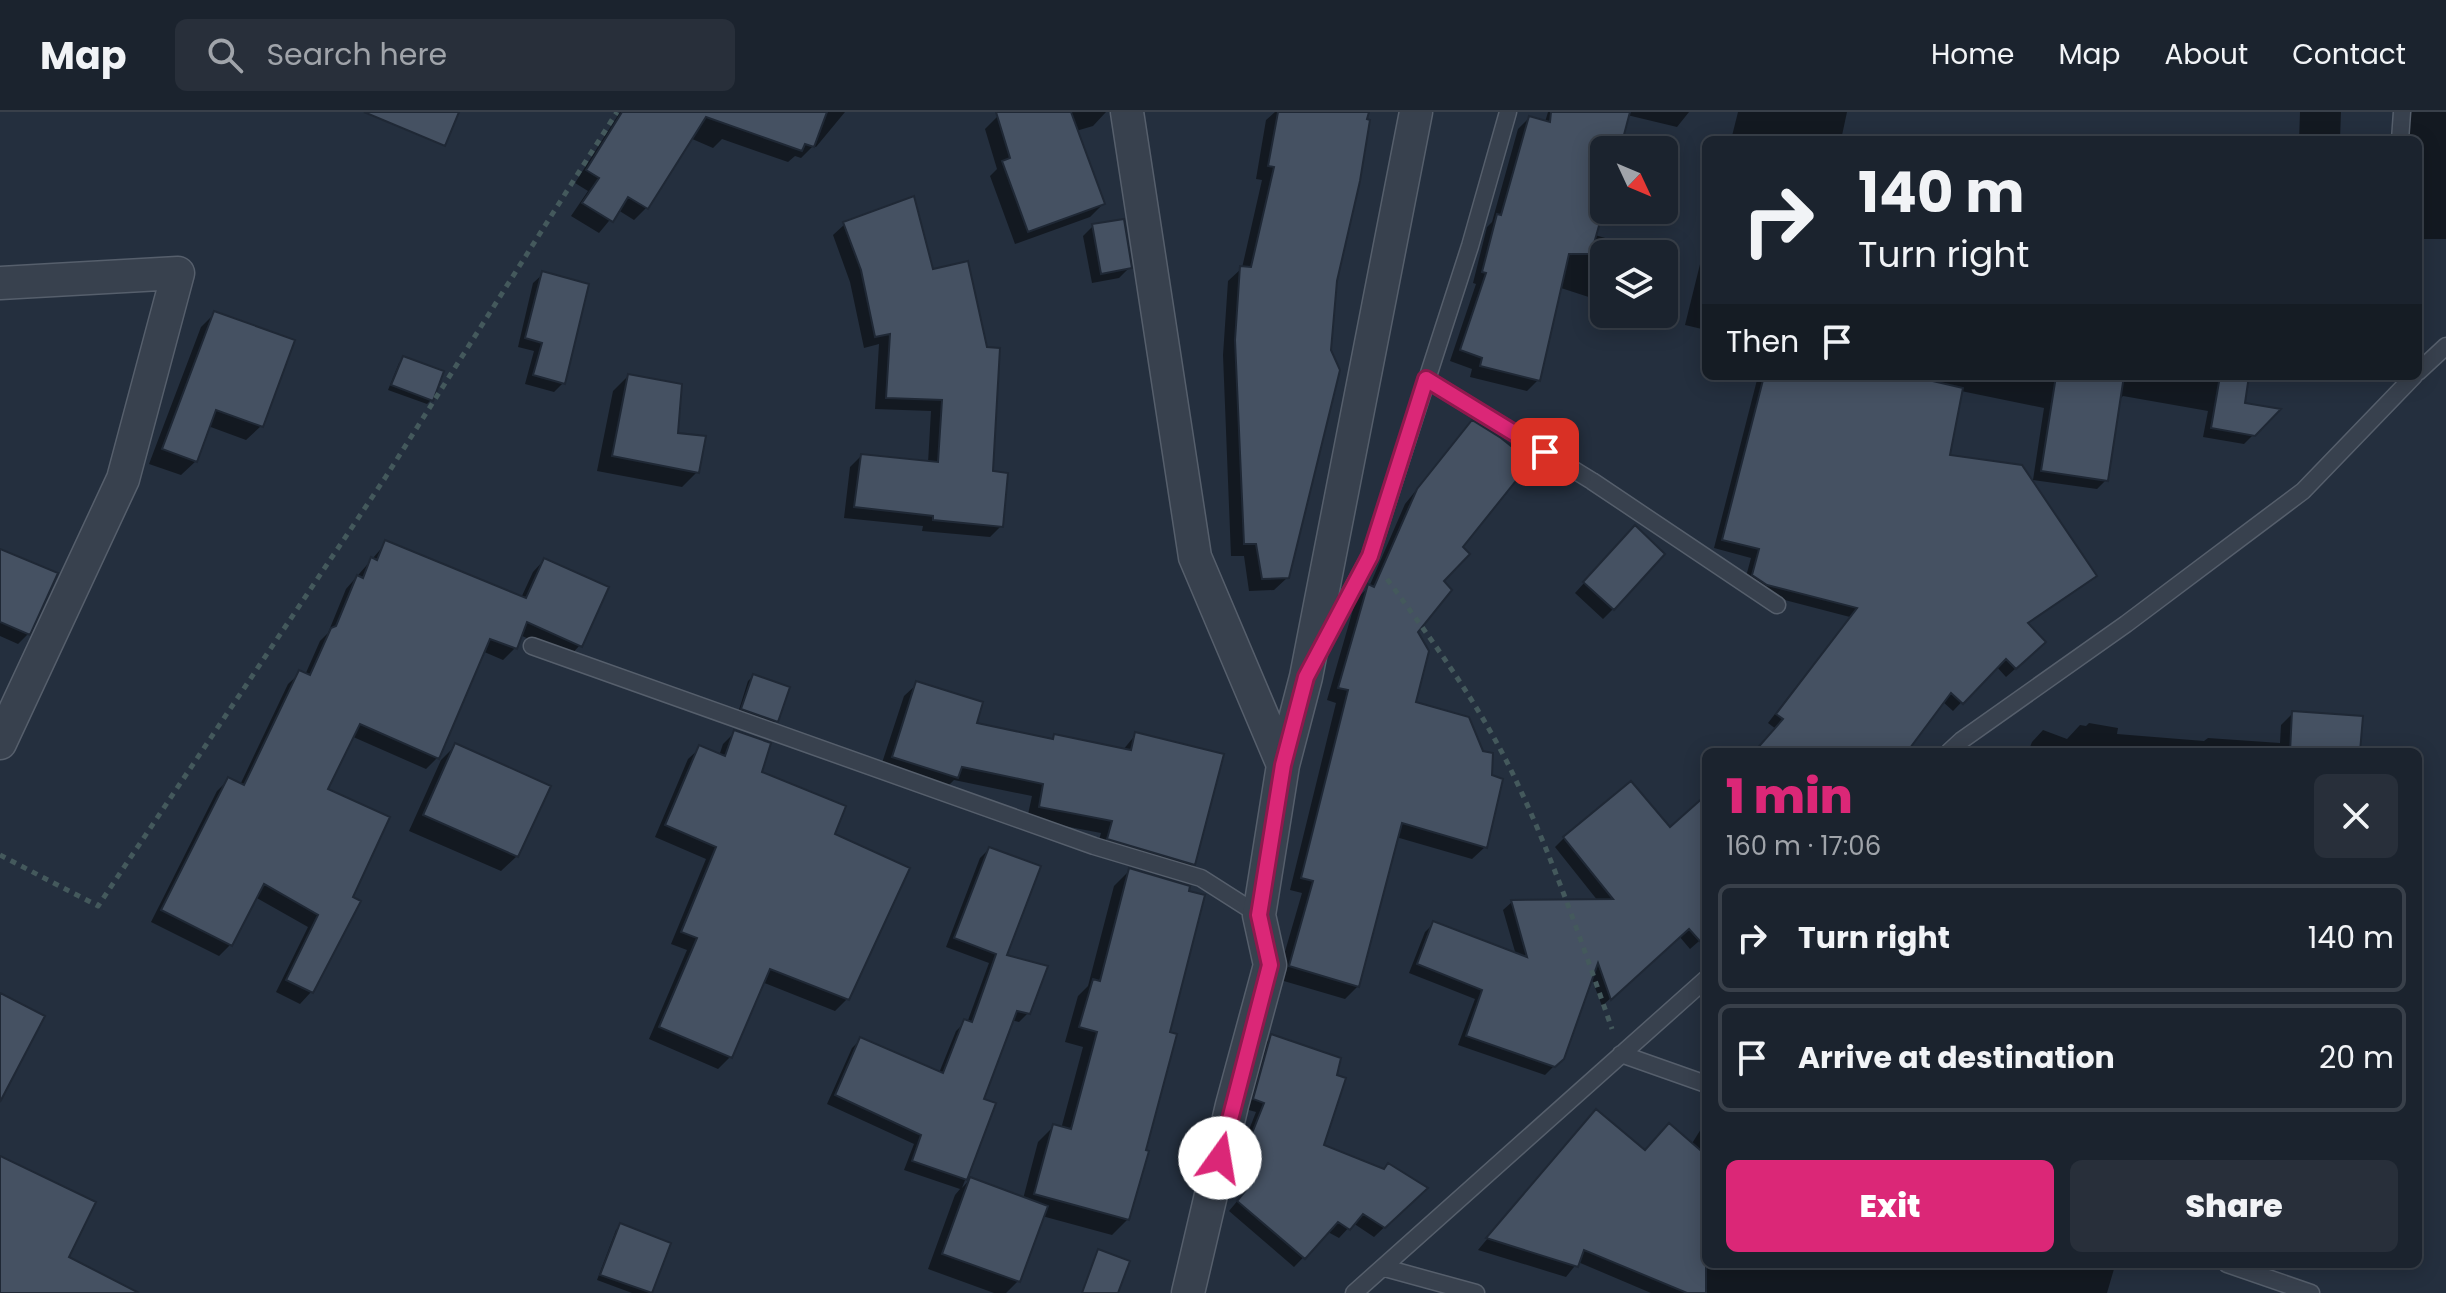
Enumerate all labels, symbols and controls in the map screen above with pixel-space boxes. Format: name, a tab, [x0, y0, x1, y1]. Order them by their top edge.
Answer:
search box	[175, 19, 735, 91]
text: Map	[40, 29, 127, 82]
icon: search	[203, 33, 247, 77]
text: Search here	[267, 33, 447, 76]
text: Home	[1931, 35, 2014, 74]
text: Map	[2058, 35, 2120, 74]
text: About	[2164, 35, 2248, 74]
text: Contact	[2292, 35, 2406, 74]
north arrow	[1590, 136, 1678, 224]
map controls	[1590, 136, 1678, 328]
text: 140 m	[1858, 153, 2025, 232]
icon: right	[1726, 168, 1830, 272]
text: Turn right	[1858, 229, 2029, 280]
button: layers	[1590, 240, 1678, 328]
text: Then	[1726, 320, 1799, 363]
icon: arrive	[1815, 320, 1859, 364]
pin	[1511, 418, 1579, 486]
icon: arrive	[1523, 430, 1567, 474]
text: 1 min	[1726, 763, 1853, 830]
button: close	[2314, 774, 2398, 858]
text: 160 m · 17:06	[1726, 828, 1881, 864]
icon: right	[1730, 916, 1774, 960]
text: Turn right	[1798, 916, 1950, 959]
text: 140 m	[2308, 916, 2394, 959]
icon: arrive	[1730, 1036, 1774, 1080]
text: Arrive at destination	[1798, 1036, 2115, 1079]
text: 20 m	[2319, 1036, 2394, 1079]
position arrow	[1178, 1116, 1262, 1200]
button: Exit	[1726, 1160, 2054, 1252]
button: Share	[2070, 1160, 2398, 1252]

